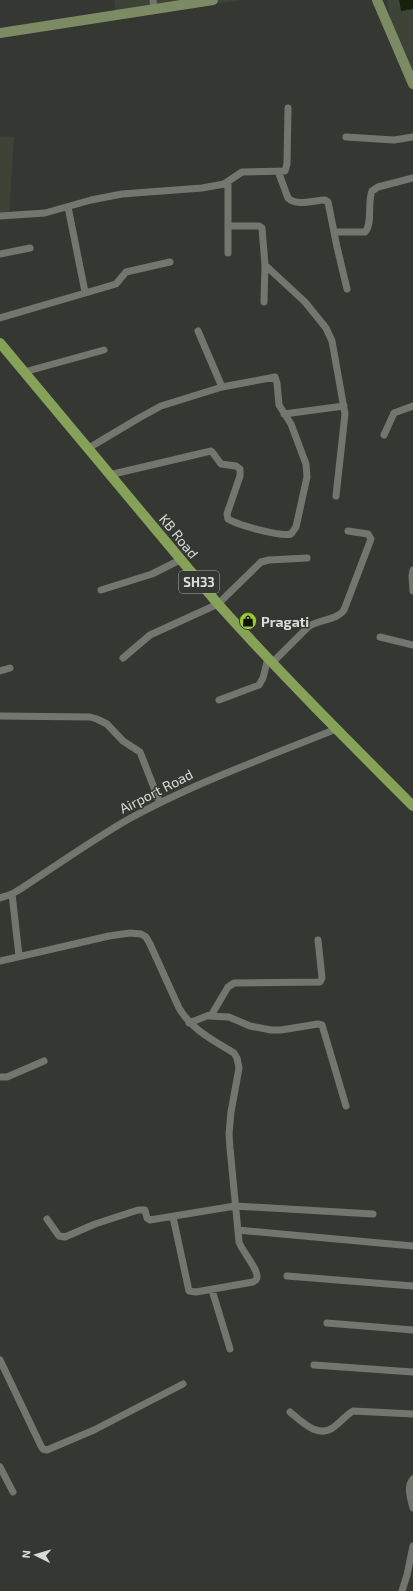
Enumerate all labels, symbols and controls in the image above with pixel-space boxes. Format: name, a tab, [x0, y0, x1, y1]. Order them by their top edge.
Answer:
street label: KB Road	[156, 510, 202, 562]
road number: SH33	[179, 571, 219, 593]
shop icon: Pragati	[238, 611, 258, 631]
place label: Pragati	[261, 613, 309, 630]
street label: Airport Road	[116, 765, 196, 817]
north arrow	[16, 1535, 56, 1575]
text: N	[19, 1550, 32, 1559]

